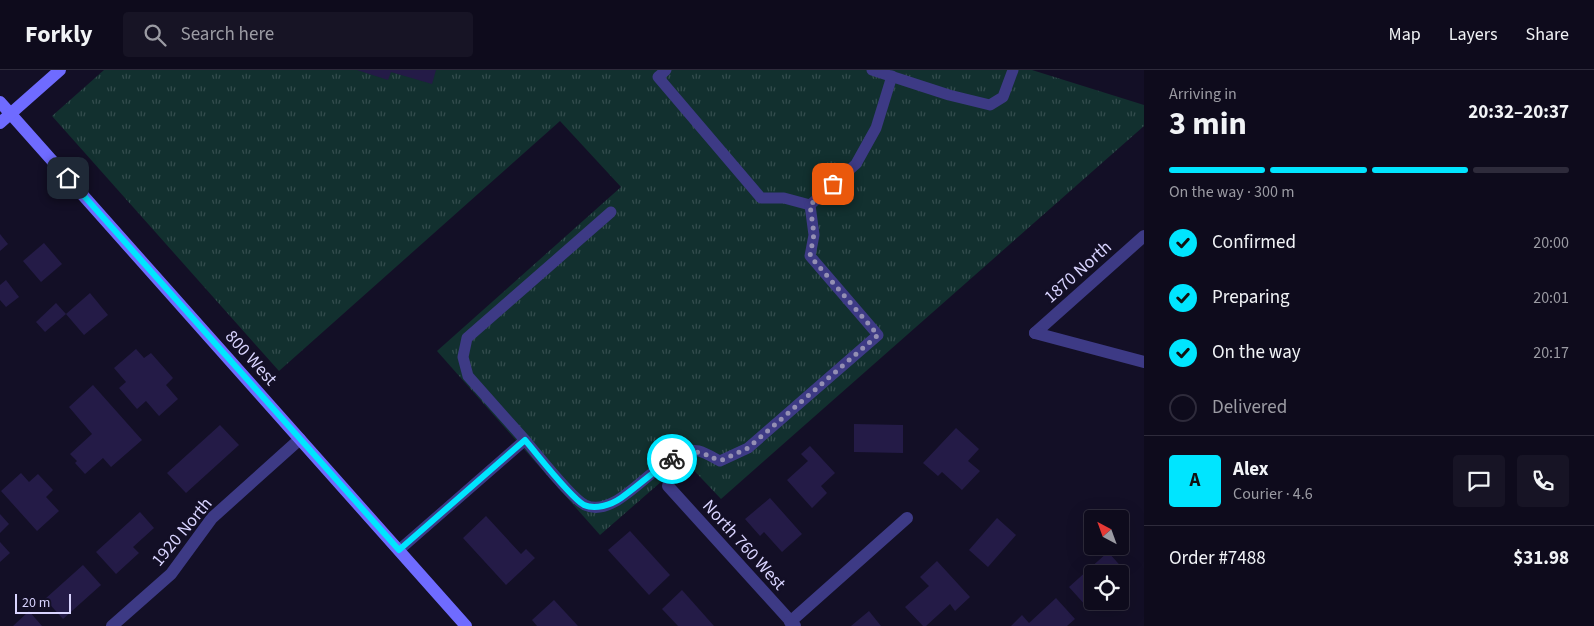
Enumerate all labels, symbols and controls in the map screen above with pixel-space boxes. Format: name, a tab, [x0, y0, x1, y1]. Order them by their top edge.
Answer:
search box	[123, 12, 473, 57]
text: Forkly	[25, 17, 93, 52]
icon: search	[141, 21, 169, 49]
text: Search here	[181, 21, 274, 48]
text: Map	[1389, 22, 1421, 47]
text: Layers	[1449, 22, 1498, 47]
text: Share	[1526, 22, 1569, 47]
text: Arriving in	[1169, 83, 1237, 105]
text: 20:32–20:37	[1468, 99, 1569, 126]
text: 3 min	[1169, 101, 1247, 147]
pin	[47, 157, 89, 199]
pin	[812, 163, 854, 205]
icon: home	[54, 164, 82, 192]
icon: bag	[819, 170, 847, 198]
text: On the way · 300 m	[1169, 181, 1294, 203]
icon: check	[1169, 229, 1197, 257]
text: Confirmed	[1212, 229, 1296, 256]
text: 20:00	[1533, 232, 1569, 254]
street label: 1870 North	[1039, 235, 1117, 309]
icon: check	[1169, 284, 1197, 312]
text: Preparing	[1212, 284, 1290, 311]
text: 20:01	[1533, 287, 1569, 309]
street label: 800 West	[219, 325, 283, 391]
icon: check	[1169, 339, 1197, 367]
text: On the way	[1212, 339, 1301, 366]
text: 20:17	[1533, 342, 1569, 364]
text: Delivered	[1212, 394, 1287, 421]
courier	[647, 434, 697, 484]
icon: bike	[658, 445, 686, 473]
button: chat	[1453, 455, 1505, 507]
button: phone	[1517, 455, 1569, 507]
text: Alex	[1233, 456, 1269, 483]
text: A	[1190, 467, 1200, 494]
text: Courier · 4.6	[1233, 483, 1313, 505]
street label: 1920 North	[146, 492, 218, 572]
street label: North 760 West	[697, 494, 791, 596]
north arrow	[1084, 510, 1129, 555]
map controls	[1084, 510, 1129, 610]
text: Order #7488	[1169, 545, 1266, 572]
text: $31.98	[1513, 545, 1569, 572]
button: locate	[1084, 565, 1129, 610]
scale bar	[15, 591, 71, 614]
text: 20 m	[22, 593, 50, 613]

